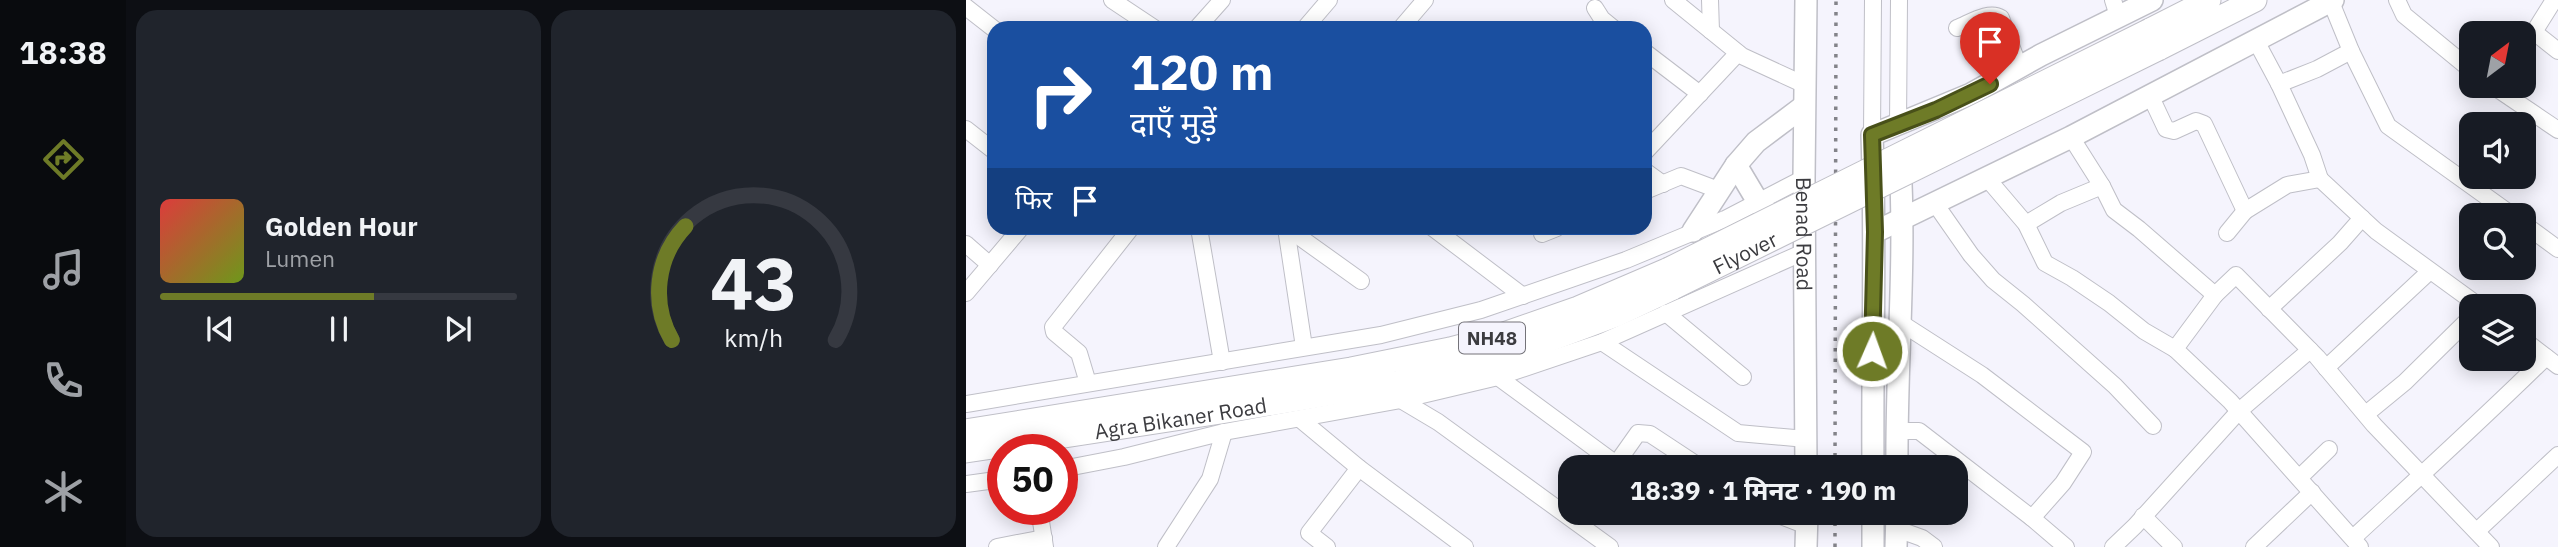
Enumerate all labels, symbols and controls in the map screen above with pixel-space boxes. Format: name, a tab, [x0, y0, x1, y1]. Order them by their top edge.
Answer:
pin	[1960, 12.0, 2020, 84]
north arrow	[2459, 21, 2536, 98]
map controls	[2459, 21, 2536, 371]
icon: arrive	[1971, 23, 2009, 61]
text: 18:38	[19, 31, 107, 73]
text: 120 m	[1130, 40, 1274, 103]
icon: right	[1015, 49, 1106, 140]
text: दाएँ मुड़ें	[1130, 102, 1217, 144]
button: sound	[2459, 112, 2536, 189]
icon: directions	[39, 135, 88, 184]
street label: Benad Road	[1790, 177, 1819, 291]
text: फिर	[1015, 182, 1052, 216]
icon: arrive	[1066, 182, 1104, 220]
button: search	[2459, 203, 2536, 280]
text: Golden Hour	[265, 209, 418, 243]
street label: Flyover	[1708, 225, 1782, 280]
text: 43	[710, 235, 797, 330]
text: Lumen	[265, 243, 335, 273]
icon: music	[39, 245, 88, 294]
button: layers	[2459, 294, 2536, 371]
icon: previous	[201, 310, 239, 348]
icon: pause	[320, 310, 358, 348]
icon: next	[439, 310, 477, 348]
position arrow	[1835, 314, 1909, 388]
text: km/h	[724, 320, 783, 353]
road number: NH48	[1459, 322, 1525, 354]
icon: phone	[39, 356, 88, 405]
street label: Agra Bikaner Road	[1092, 391, 1269, 445]
speed limit sign: 50	[987, 434, 1078, 525]
icon: climate	[39, 467, 88, 516]
text: 18:39 · 1 मिनट · 190 m	[1630, 473, 1896, 507]

